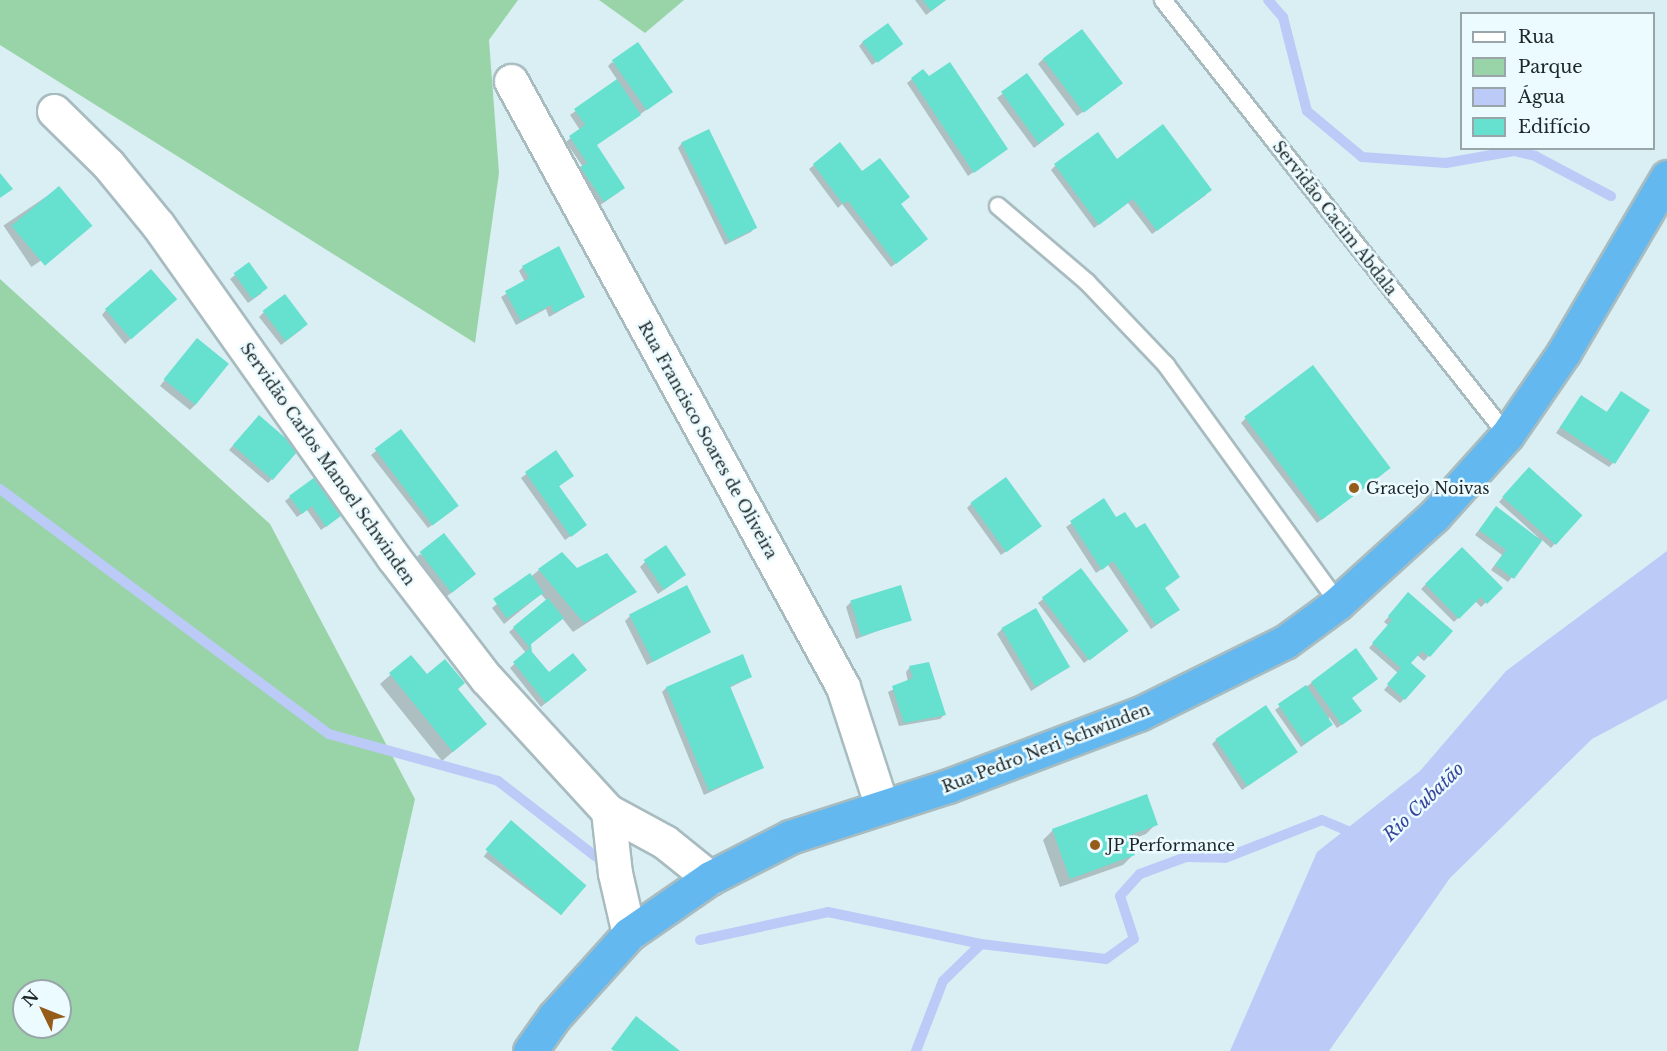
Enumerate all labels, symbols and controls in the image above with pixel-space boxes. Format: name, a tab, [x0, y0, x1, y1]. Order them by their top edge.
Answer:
legend	[1460, 12, 1655, 150]
text: Rua	[1518, 26, 1554, 48]
text: Parque	[1518, 56, 1583, 78]
text: Água	[1518, 86, 1565, 108]
text: Edifício	[1518, 116, 1591, 138]
street label: Servidão Cacim Abdala	[1269, 137, 1401, 299]
street label: Rua Francisco Soares de Oliveira	[635, 318, 781, 562]
street label: Servidão Carlos Manoel Schwinden	[237, 339, 419, 589]
place label: Gracejo Noivas	[1366, 478, 1490, 498]
marker: Gracejo Noivas	[1347, 481, 1361, 495]
street label: Rua Pedro Neri Schwinden	[939, 699, 1153, 797]
water label: Rio Cubatão	[1379, 758, 1469, 846]
place label: JP Performance	[1107, 835, 1235, 855]
marker: JP Performance	[1088, 838, 1102, 852]
north arrow	[12, 979, 72, 1039]
text: N	[18, 986, 43, 1010]

